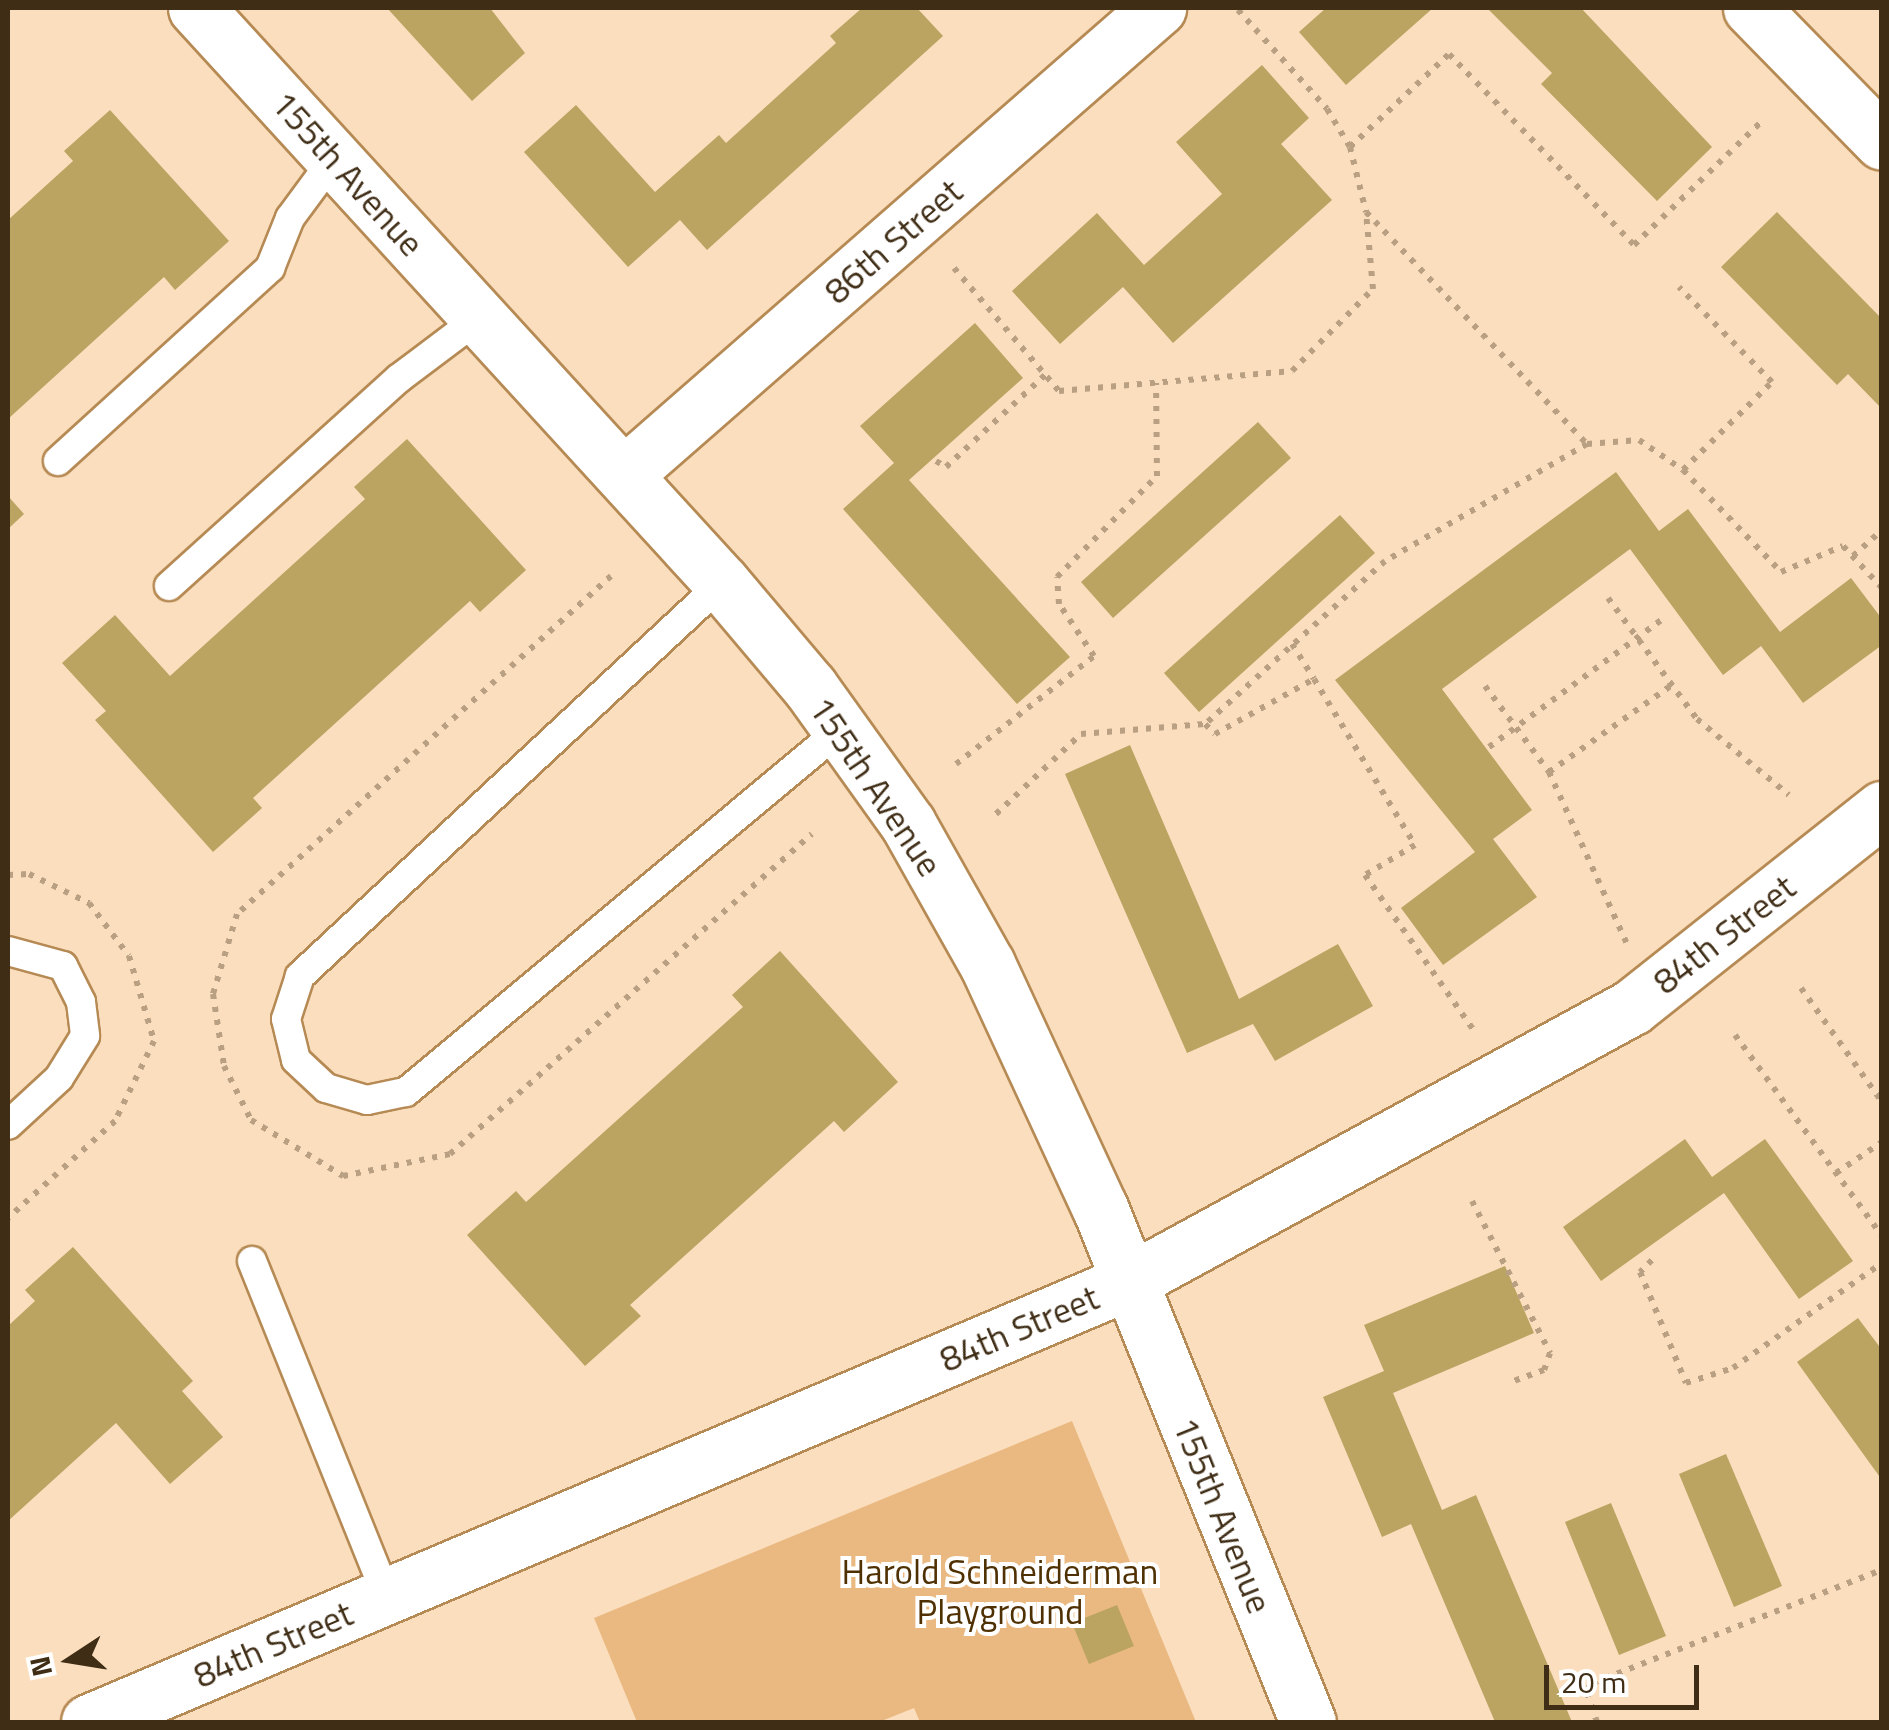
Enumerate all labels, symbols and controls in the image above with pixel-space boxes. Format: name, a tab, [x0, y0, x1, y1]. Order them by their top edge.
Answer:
street label: 155th Avenue	[263, 82, 433, 264]
street label: 86th Street	[816, 170, 970, 312]
street label: 155th Avenue	[801, 688, 951, 884]
street label: 84th Street	[1645, 866, 1803, 1002]
street label: 84th Street	[933, 1276, 1105, 1380]
street label: 155th Avenue	[1165, 1411, 1281, 1619]
park label: Harold Schneiderman Playground	[842, 1550, 1158, 1632]
street label: 84th Street	[187, 1592, 359, 1696]
north arrow	[20, 1610, 120, 1710]
scale bar	[1549, 1645, 1704, 1707]
text: N	[17, 1652, 63, 1680]
text: 20 m	[1561, 1659, 1626, 1705]

